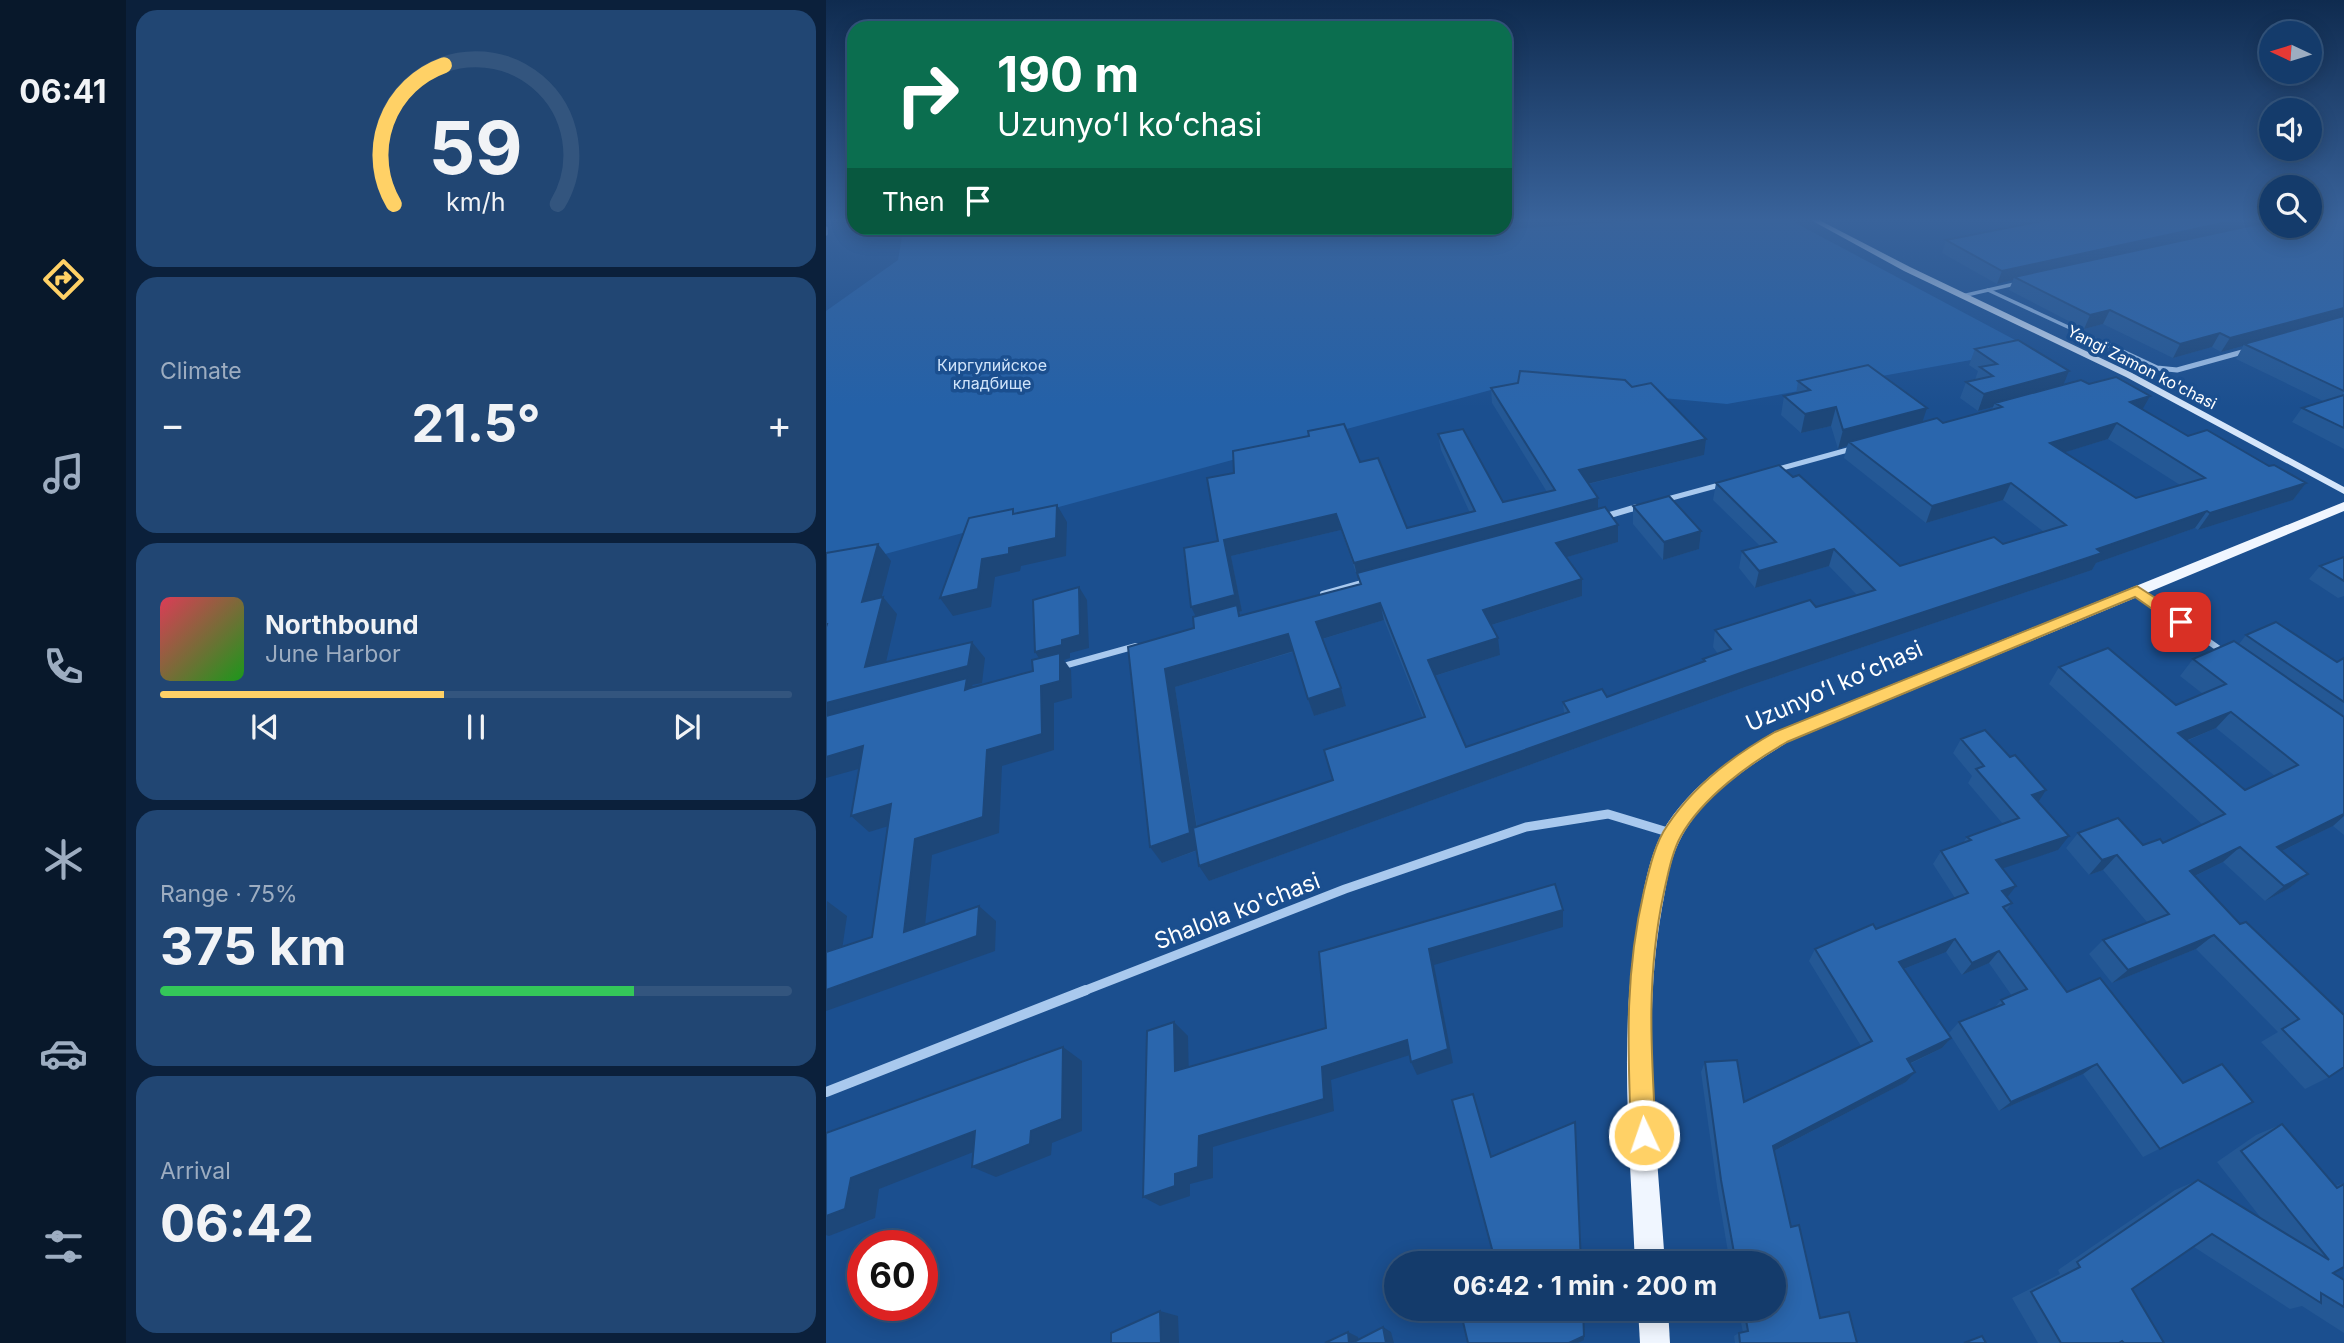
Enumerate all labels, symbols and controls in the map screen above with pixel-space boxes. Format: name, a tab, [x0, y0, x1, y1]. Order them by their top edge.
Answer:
north arrow	[2259, 21, 2322, 84]
map controls	[2259, 21, 2322, 238]
text: 190 m	[997, 45, 1139, 104]
icon: right	[882, 49, 973, 140]
text: 06:41	[19, 72, 107, 111]
button: sound	[2259, 98, 2322, 161]
text: 59	[429, 104, 523, 193]
text: Uzunyoʻl koʻchasi	[997, 105, 1262, 144]
button: search	[2259, 175, 2322, 238]
icon: arrive	[959, 182, 997, 220]
text: Then	[882, 186, 945, 217]
text: km/h	[446, 187, 506, 217]
icon: directions	[39, 255, 88, 304]
street label: Yangi Zamon ko'chasi	[2064, 321, 2220, 413]
park label: Киргулийское кладбище	[937, 355, 1047, 393]
text: Climate	[160, 357, 242, 385]
text: 21.5°	[411, 392, 541, 455]
text: −	[160, 401, 185, 447]
text: +	[767, 401, 792, 447]
icon: music	[39, 449, 88, 498]
pin	[2151, 592, 2211, 652]
icon: arrive	[2162, 603, 2200, 641]
text: Northbound	[265, 609, 419, 640]
street label: Uzunyoʻl koʻchasi	[1741, 634, 1927, 738]
text: June Harbor	[265, 640, 401, 668]
icon: phone	[39, 642, 88, 691]
icon: previous	[246, 708, 284, 746]
icon: pause	[457, 708, 495, 746]
icon: next	[668, 708, 706, 746]
icon: climate	[39, 835, 88, 884]
street label: Shalola ko'chasi	[1150, 867, 1324, 955]
text: Range · 75%	[160, 880, 298, 908]
text: 375 km	[160, 915, 346, 978]
icon: car	[39, 1029, 88, 1078]
position arrow	[1607, 1098, 1681, 1172]
text: Arrival	[160, 1157, 231, 1185]
text: 06:42	[160, 1192, 314, 1255]
icon: filters	[39, 1222, 88, 1271]
speed limit sign: 60	[847, 1230, 938, 1321]
text: 06:42 · 1 min · 200 m	[1453, 1270, 1717, 1301]

